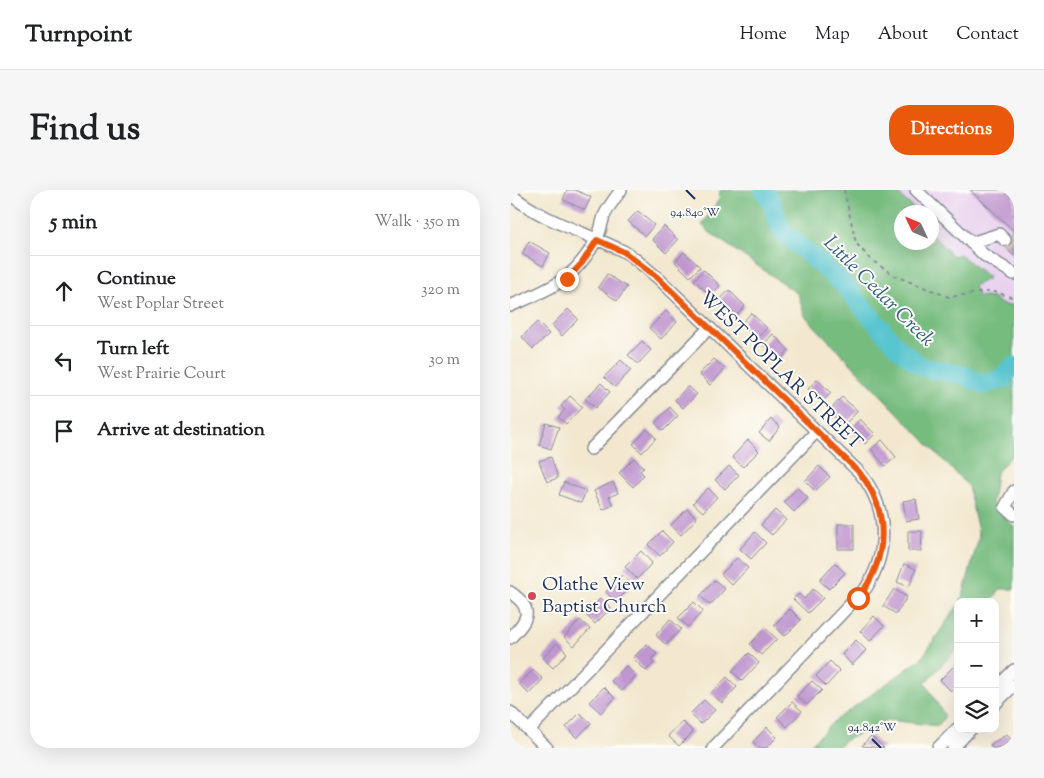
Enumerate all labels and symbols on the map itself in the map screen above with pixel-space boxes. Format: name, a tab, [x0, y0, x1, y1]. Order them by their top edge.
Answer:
text: 94.840°W	[670, 204, 720, 222]
north arrow	[894, 205, 939, 250]
water label: Little Cedar Creek	[816, 230, 940, 354]
route end	[556, 268, 579, 291]
street label: WEST POPLAR STREET	[692, 286, 868, 456]
place label: Olathe View Baptist Church	[542, 572, 667, 621]
route start	[847, 587, 870, 610]
marker: Olathe View Baptist Church	[526, 590, 538, 602]
text: 94.842°W	[848, 719, 897, 737]

